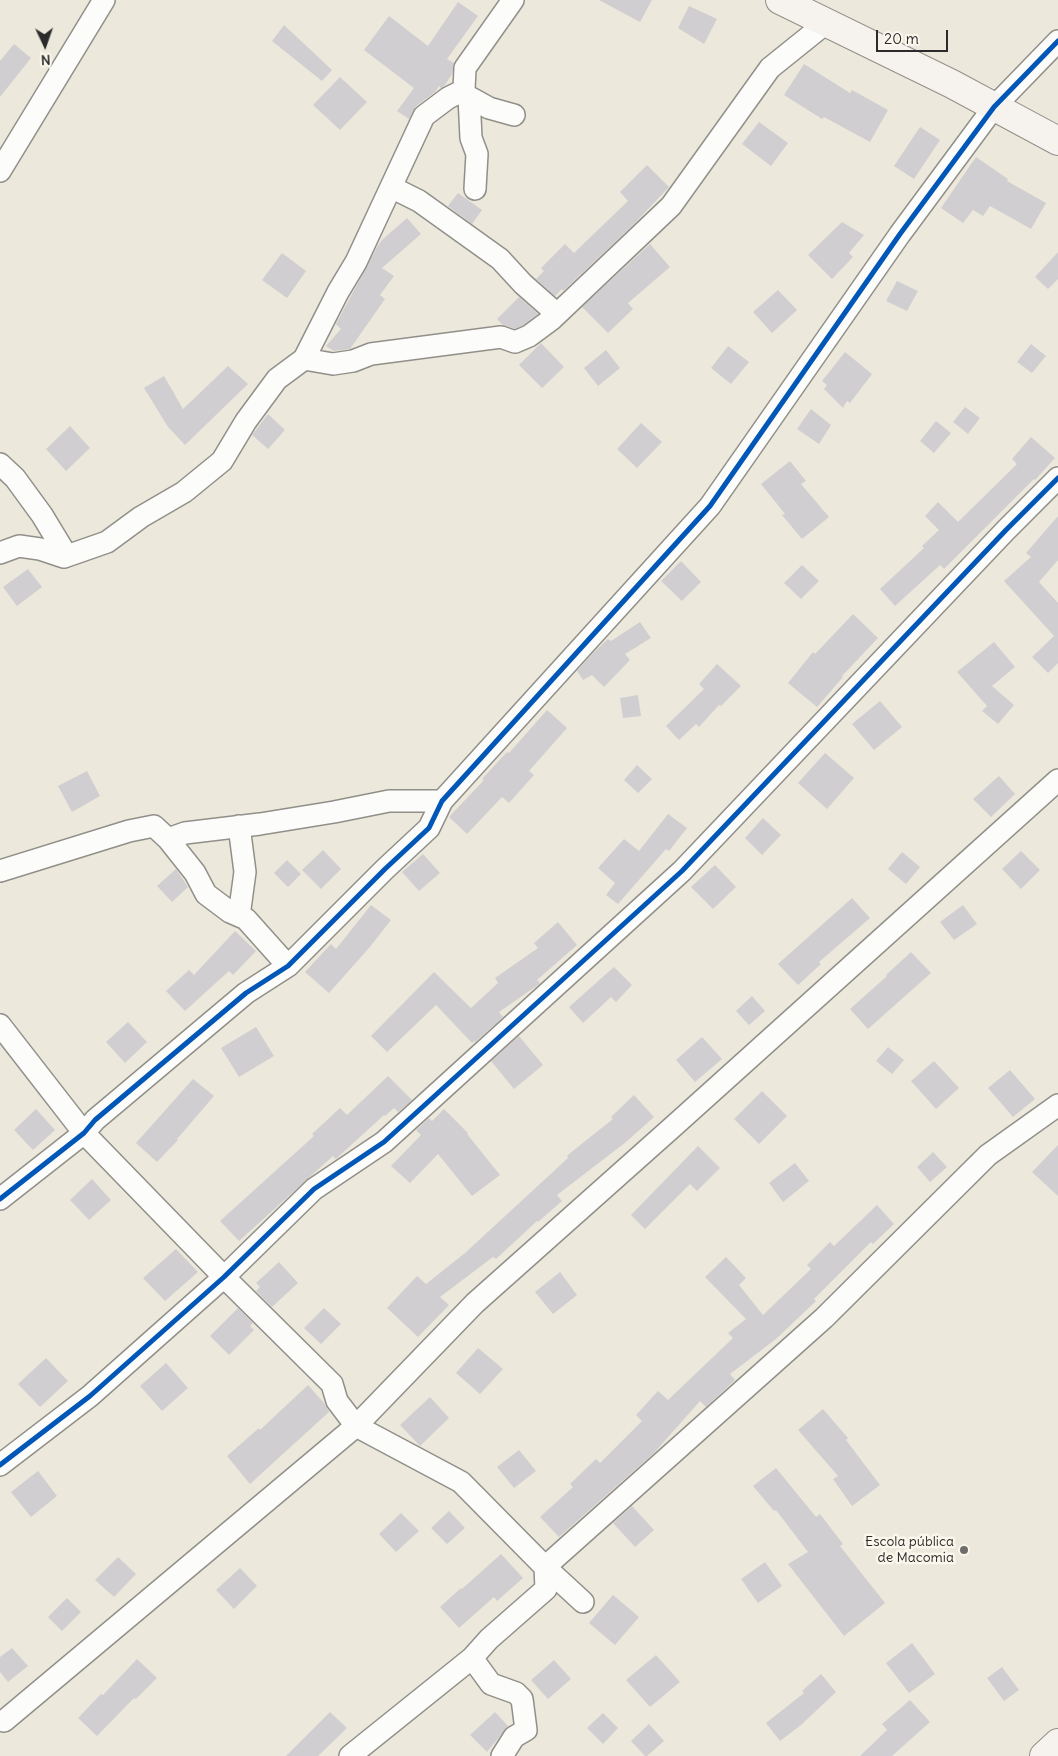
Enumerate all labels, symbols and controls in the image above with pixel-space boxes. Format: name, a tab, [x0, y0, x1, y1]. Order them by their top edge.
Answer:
north arrow	[20, 20, 70, 70]
scale bar	[878, 20, 950, 52]
text: 20 m	[884, 29, 919, 48]
text: N	[40, 51, 51, 69]
place label: Escola pública de Macomia	[865, 1534, 954, 1566]
marker: Escola pública de Macomia	[958, 1544, 970, 1556]

